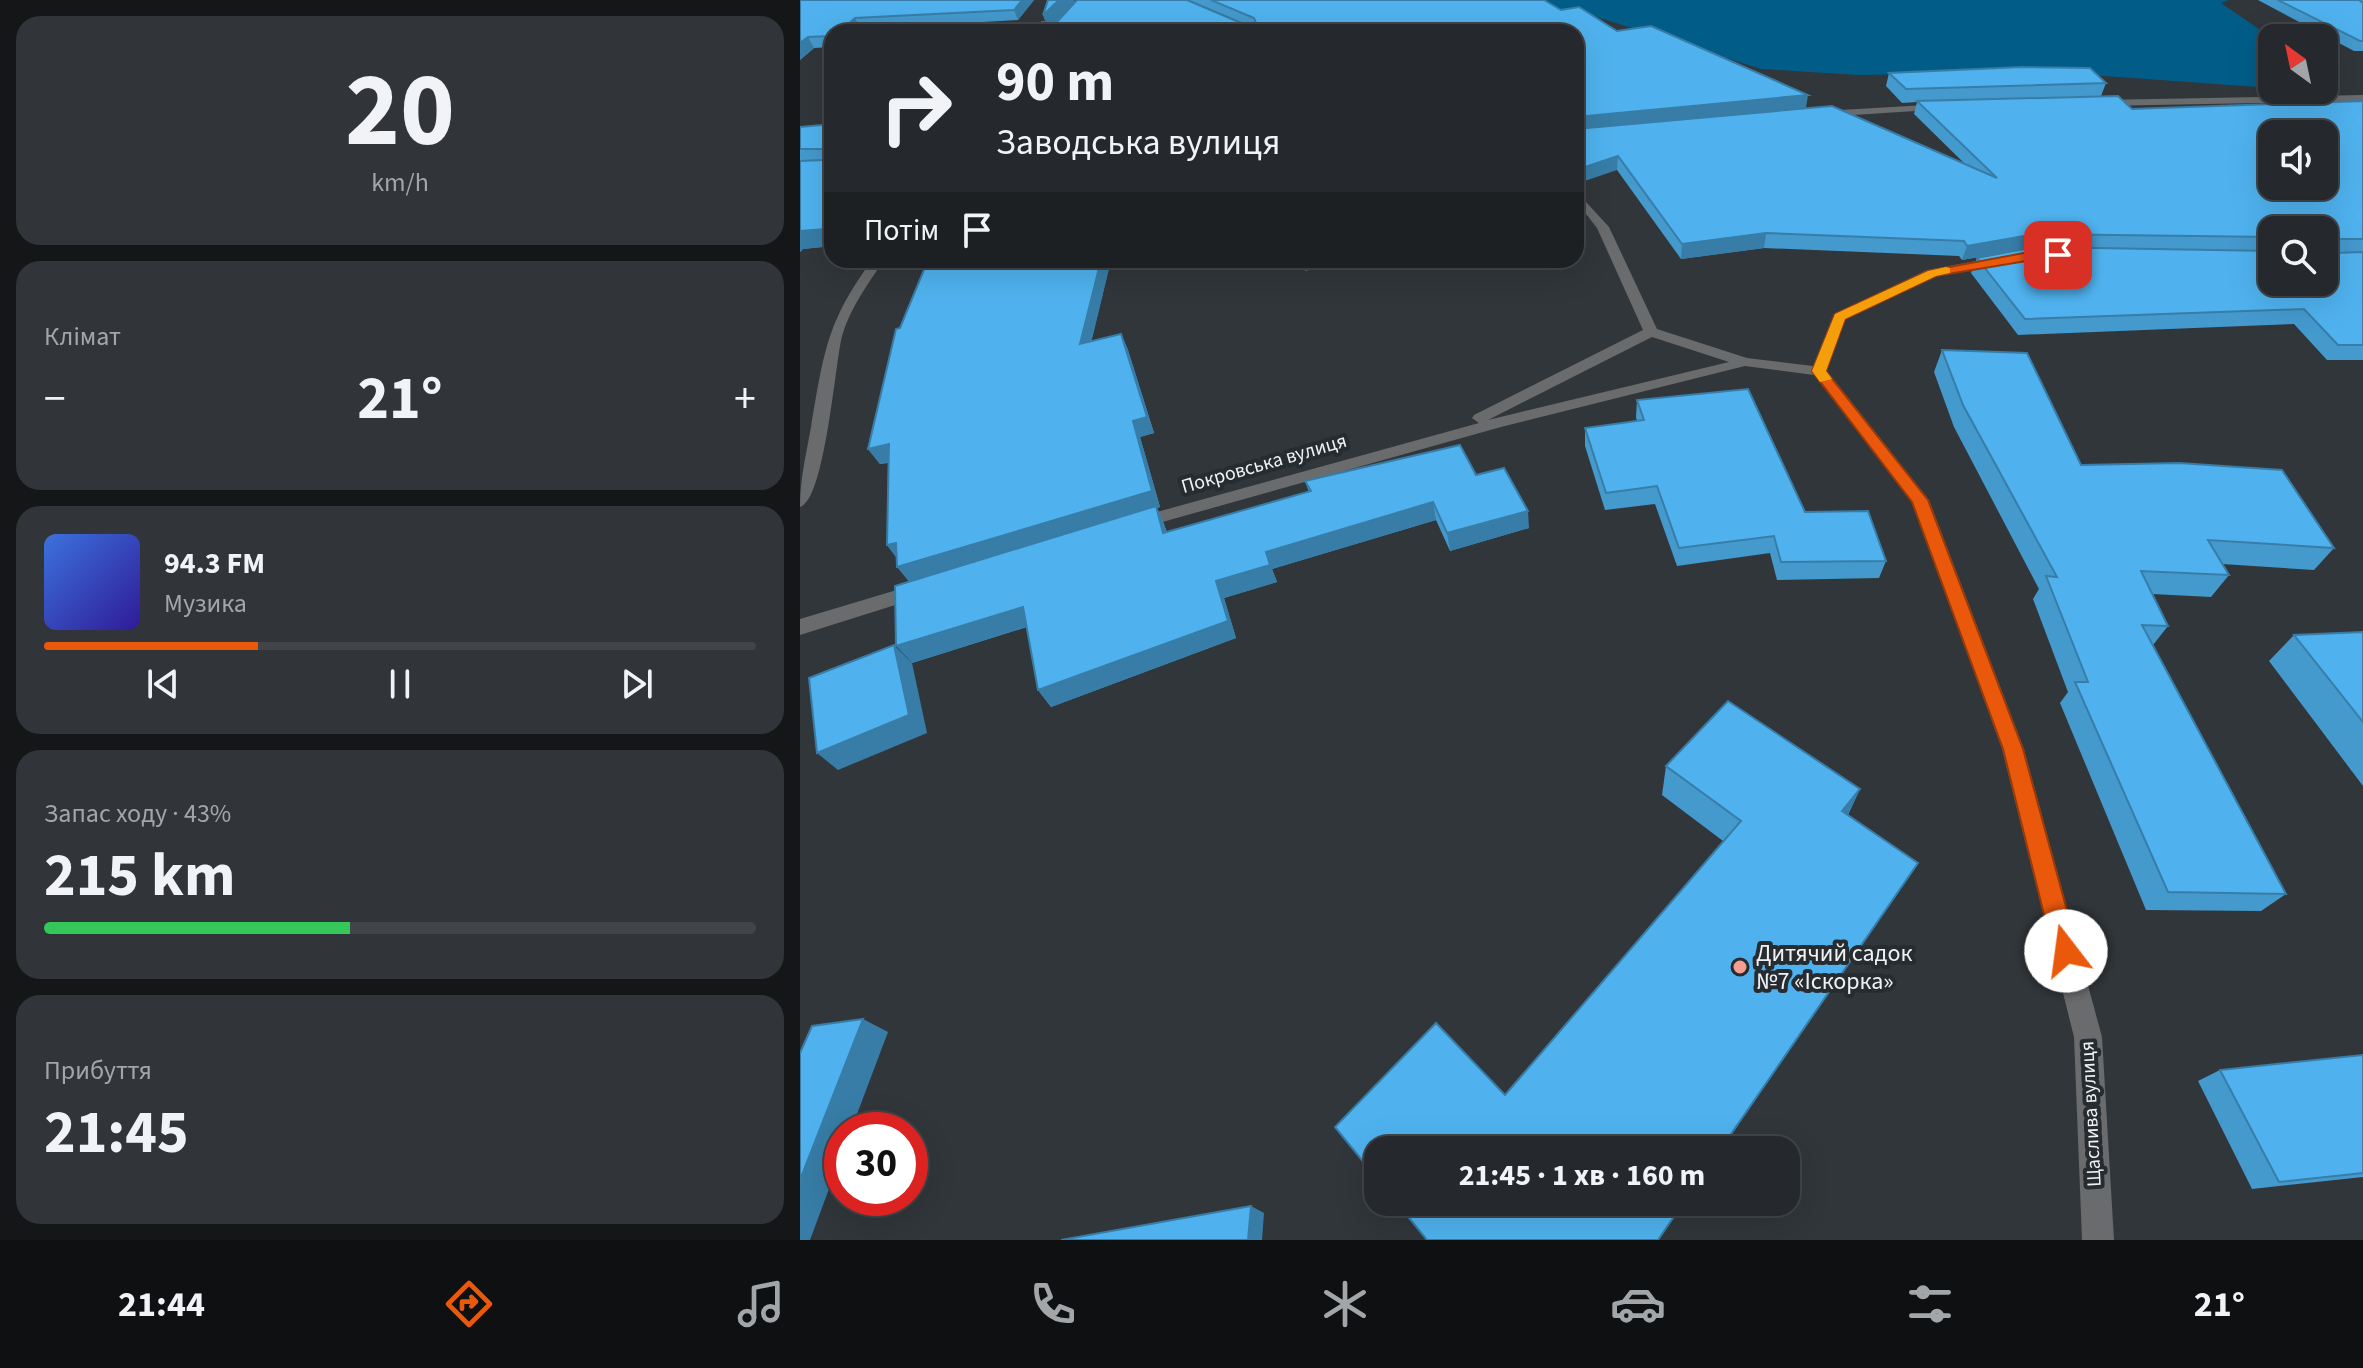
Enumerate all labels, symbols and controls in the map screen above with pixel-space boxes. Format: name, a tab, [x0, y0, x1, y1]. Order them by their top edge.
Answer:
north arrow	[2258, 24, 2338, 104]
map controls	[2258, 24, 2338, 296]
text: 20	[345, 38, 455, 186]
text: 90 m	[996, 43, 1114, 122]
icon: right	[864, 56, 968, 160]
text: Заводська вулиця	[996, 117, 1281, 168]
button: sound	[2258, 120, 2338, 200]
text: km/h	[371, 164, 429, 201]
icon: arrive	[955, 208, 999, 252]
text: Потім	[864, 209, 939, 252]
button: search	[2258, 216, 2338, 296]
pin	[2024, 221, 2092, 289]
icon: arrive	[2036, 233, 2080, 277]
text: Клімат	[44, 318, 121, 355]
text: 21°	[357, 357, 443, 442]
text: −	[44, 368, 66, 431]
text: +	[734, 368, 756, 431]
street label: Покровська вулиця	[1178, 427, 1350, 501]
text: 94.3 FM	[164, 542, 265, 585]
text: Музика	[164, 585, 247, 622]
icon: previous	[141, 662, 185, 706]
icon: pause	[378, 662, 422, 706]
icon: next	[615, 662, 659, 706]
text: Запас ходу · 43%	[44, 795, 231, 832]
text: 215 km	[44, 834, 235, 919]
position arrow	[2024, 909, 2108, 993]
place label: Дитячий садок №7 «Іскорка»	[1756, 936, 1912, 999]
marker: Дитячий садок №7 «Іскорка»	[1731, 958, 1749, 976]
street label: Щаслива вулиця	[2073, 1040, 2109, 1188]
text: Прибуття	[44, 1052, 152, 1089]
text: 21:45	[44, 1091, 189, 1176]
speed limit sign: 30	[824, 1112, 928, 1216]
text: 21:45 · 1 хв · 160 m	[1459, 1154, 1705, 1197]
icon: directions	[441, 1276, 497, 1332]
icon: music	[733, 1276, 789, 1332]
icon: phone	[1025, 1276, 1081, 1332]
icon: climate	[1317, 1276, 1373, 1332]
icon: car	[1610, 1276, 1666, 1332]
icon: filters	[1902, 1276, 1958, 1332]
text: 21:44	[118, 1279, 205, 1330]
text: 21°	[2194, 1279, 2245, 1330]

